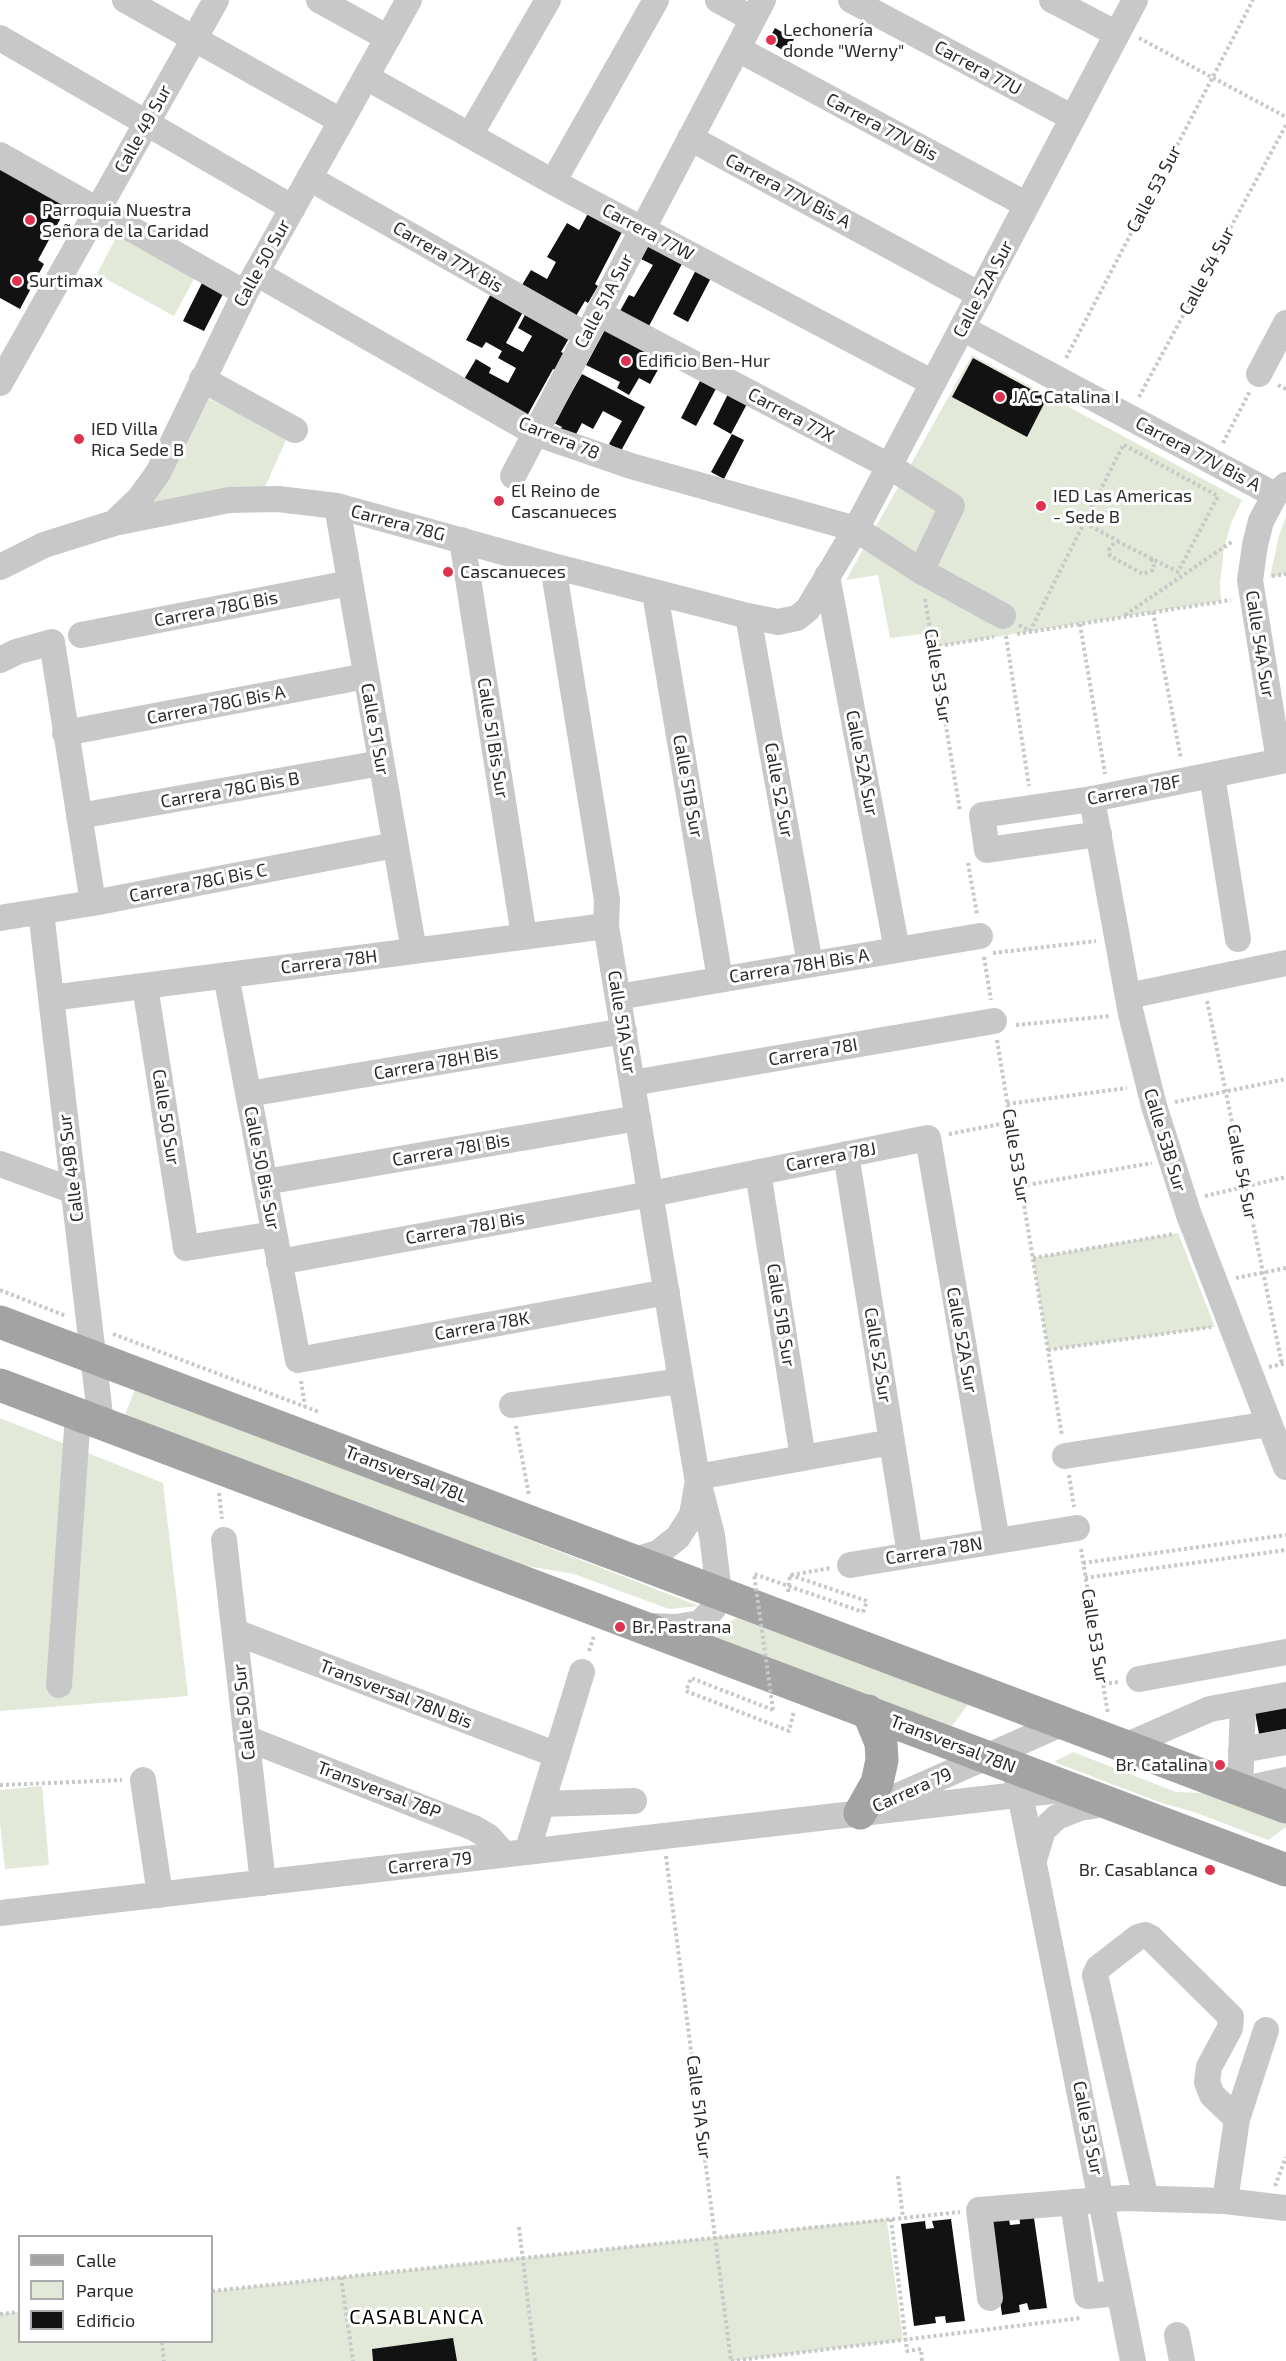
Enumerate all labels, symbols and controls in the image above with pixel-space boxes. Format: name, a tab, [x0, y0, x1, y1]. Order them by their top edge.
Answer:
place label: Lechonería donde "Werny"	[783, 19, 904, 62]
marker: Lechonería donde "Werny"	[764, 33, 778, 47]
street label: Carrera 77U	[931, 36, 1025, 100]
street label: Calle 49 Sur	[110, 81, 176, 177]
street label: Carrera 77V Bis	[822, 89, 942, 165]
street label: Calle 53 Sur	[1122, 142, 1186, 236]
street label: Carrera 77V Bis A	[722, 149, 854, 233]
place label: Parroquia Nuestra Señora de la Caridad	[42, 199, 209, 242]
street label: Carrera 77W	[599, 199, 697, 265]
marker: Parroquia Nuestra Señora de la Caridad	[23, 213, 37, 227]
street label: Calle 50 Sur	[229, 216, 295, 310]
street label: Carrera 77X Bis	[389, 217, 507, 297]
street label: Calle 54 Sur	[1175, 223, 1239, 319]
street label: Calle 52A Sur	[948, 237, 1018, 341]
street label: Calle 51A Sur	[570, 250, 638, 352]
place label: Surtimax	[29, 270, 103, 292]
marker: Surtimax	[10, 274, 24, 288]
place label: Edificio Ben-Hur	[638, 350, 770, 372]
marker: Edificio Ben-Hur	[619, 354, 633, 368]
street label: Carrera 77X	[744, 383, 838, 447]
place label: JAC Catalina I	[1012, 386, 1119, 408]
marker: JAC Catalina I	[993, 390, 1007, 404]
street label: Carrera 78	[515, 412, 603, 464]
street label: Carrera 77V Bis A	[1132, 412, 1264, 496]
place label: IED Villa Rica Sede B	[91, 418, 184, 460]
marker: IED Villa Rica Sede B	[72, 432, 86, 446]
place label: El Reino de Cascanueces	[511, 480, 617, 522]
place label: IED Las Americas - Sede B	[1053, 485, 1192, 528]
marker: El Reino de Cascanueces	[492, 494, 506, 508]
marker: IED Las Americas - Sede B	[1034, 499, 1048, 513]
street label: Carrera 78G	[349, 500, 447, 546]
place label: Cascanueces	[460, 561, 566, 583]
marker: Cascanueces	[441, 565, 455, 579]
street label: Carrera 78G Bis	[152, 586, 280, 632]
street label: Calle 54A Sur	[1241, 589, 1279, 699]
street label: Calle 53 Sur	[920, 627, 956, 725]
street label: Calle 51 Bis Sur	[473, 676, 513, 800]
street label: Carrera 78G Bis A	[145, 681, 287, 729]
street label: Calle 51 Sur	[356, 681, 394, 777]
street label: Calle 52A Sur	[841, 708, 883, 818]
street label: Calle 51B Sur	[668, 733, 708, 839]
street label: Calle 52 Sur	[760, 741, 798, 839]
street label: Carrera 78G Bis B	[159, 767, 301, 813]
street label: Carrera 78F	[1085, 770, 1183, 810]
street label: Carrera 78G Bis C	[127, 859, 269, 907]
street label: Carrera 78H Bis A	[728, 944, 870, 988]
street label: Carrera 78H	[279, 945, 379, 979]
street label: Calle 51A Sur	[603, 969, 641, 1075]
street label: Carrera 78I	[767, 1034, 859, 1070]
street label: Carrera 78H Bis	[372, 1041, 500, 1085]
street label: Calle 50 Sur	[148, 1068, 184, 1166]
street label: Calle 53B Sur	[1139, 1086, 1191, 1194]
street label: Calle 50 Bis Sur	[239, 1104, 285, 1232]
street label: Calle 53 Sur	[998, 1107, 1034, 1205]
street label: Calle 49B Sur	[54, 1113, 88, 1223]
street label: Calle 54 Sur	[1222, 1122, 1262, 1222]
street label: Carrera 78I Bis	[391, 1129, 511, 1171]
street label: Carrera 78J	[784, 1138, 878, 1176]
street label: Carrera 78J Bis	[404, 1207, 526, 1249]
street label: Calle 51B Sur	[762, 1262, 800, 1368]
street label: Calle 52A Sur	[942, 1285, 982, 1395]
street label: Calle 52 Sur	[860, 1306, 896, 1404]
street label: Carrera 78K	[433, 1307, 531, 1345]
street label: Transversal 78L	[342, 1441, 470, 1507]
street label: Carrera 78N	[884, 1533, 984, 1569]
street label: Calle 53 Sur	[1077, 1587, 1113, 1685]
place label: Br. Pastrana	[632, 1616, 731, 1638]
marker: Br. Pastrana	[613, 1620, 627, 1634]
street label: Transversal 78N Bis	[317, 1655, 475, 1733]
street label: Calle 50 Sur	[228, 1663, 260, 1761]
street label: Transversal 78N	[887, 1710, 1019, 1778]
place label: Br. Catalina	[1115, 1754, 1208, 1776]
street label: Transversal 78P	[314, 1756, 444, 1824]
marker: Br. Catalina	[1213, 1758, 1227, 1772]
street label: Carrera 79	[869, 1763, 955, 1817]
street label: Carrera 79	[387, 1847, 473, 1879]
place label: Br. Casablanca	[1079, 1859, 1198, 1881]
marker: Br. Casablanca	[1203, 1863, 1217, 1877]
street label: Calle 51A Sur	[682, 2054, 716, 2160]
street label: Calle 53 Sur	[1068, 2079, 1108, 2177]
legend	[18, 2235, 213, 2343]
text: Calle	[76, 2249, 117, 2271]
text: Parque	[76, 2279, 134, 2301]
district label: CASABLANCA	[349, 2305, 485, 2329]
text: Edificio	[76, 2309, 135, 2331]

